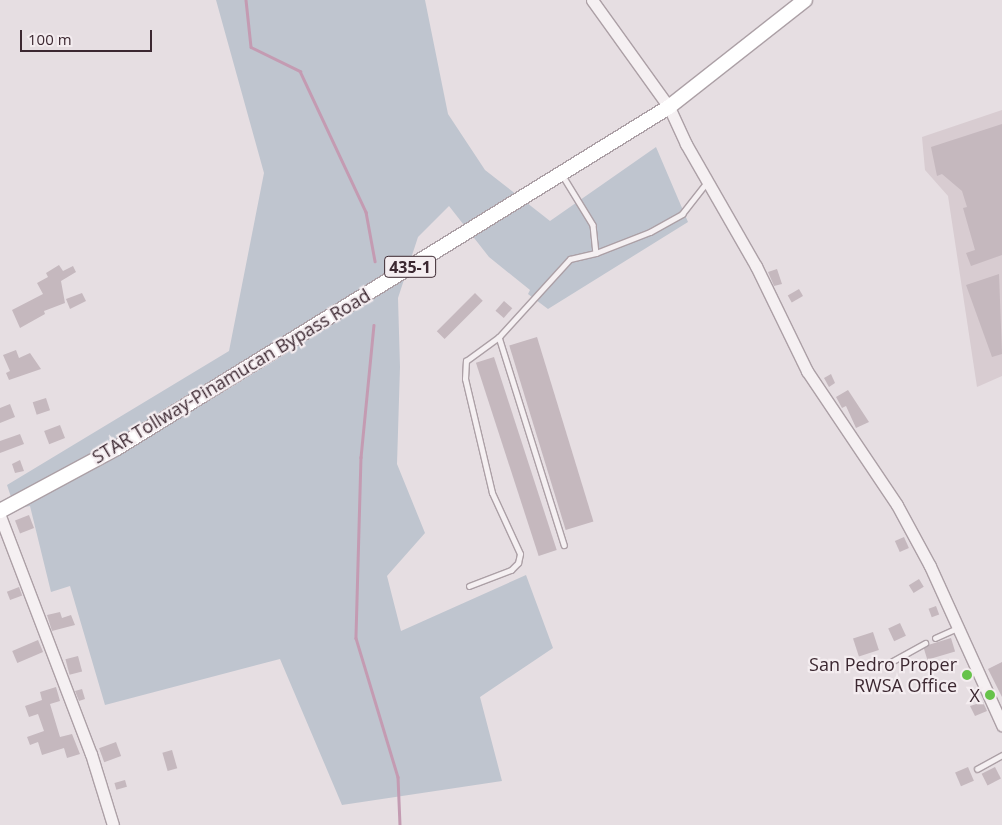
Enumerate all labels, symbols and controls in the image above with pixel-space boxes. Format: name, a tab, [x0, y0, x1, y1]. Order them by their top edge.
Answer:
scale bar	[22, 20, 155, 52]
text: 100 m	[28, 29, 72, 49]
road number: 435-1	[384, 253, 436, 280]
street label: STAR Tollway-Pinamucan Bypass Road	[88, 284, 374, 468]
place label: San Pedro Proper RWSA Office	[809, 654, 957, 696]
marker: San Pedro Proper RWSA Office	[961, 669, 973, 681]
place label: X	[970, 684, 980, 706]
marker: X	[984, 689, 996, 701]

